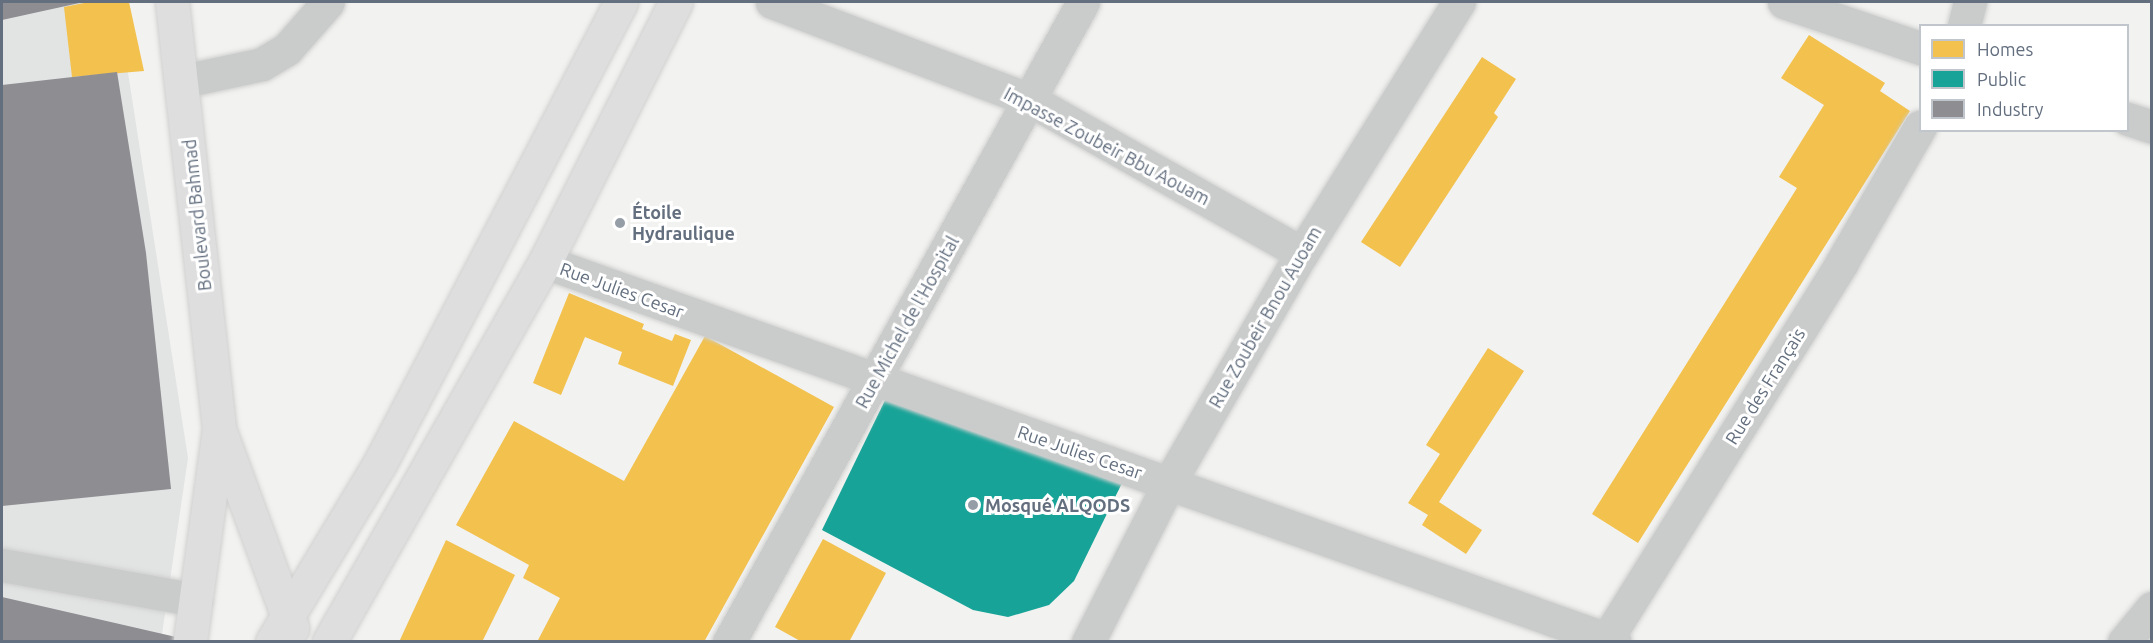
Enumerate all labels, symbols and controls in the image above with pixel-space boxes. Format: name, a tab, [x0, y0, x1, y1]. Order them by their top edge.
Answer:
legend	[1919, 24, 2129, 132]
text: Homes	[1977, 39, 2033, 59]
text: Public	[1977, 69, 2026, 89]
street label: Impasse Zoubeir Bbu Aouam	[1000, 83, 1214, 209]
text: Industry	[1977, 99, 2043, 119]
street label: Boulevard Bahmad	[178, 138, 216, 292]
place label: Étoile Hydraulique	[632, 202, 735, 244]
marker: Étoile Hydraulique	[613, 216, 627, 230]
street label: Rue Zoubeir Bnou Auoam	[1204, 222, 1326, 412]
street label: Rue Michel de l'Hospital	[851, 232, 963, 412]
street label: Rue Julies Cesar	[557, 258, 687, 322]
street label: Rue des Français	[1721, 324, 1809, 448]
street label: Rue Julies Cesar	[1015, 421, 1145, 483]
place label: Mosqué ALQODS	[985, 494, 1130, 516]
marker: Mosqué ALQODS	[966, 498, 980, 512]

